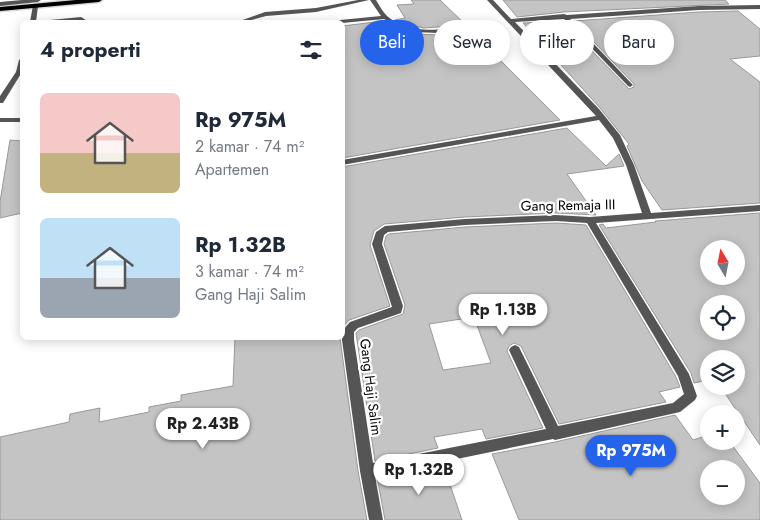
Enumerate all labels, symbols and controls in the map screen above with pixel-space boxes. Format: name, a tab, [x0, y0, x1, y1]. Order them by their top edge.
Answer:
chip: Beli	[360, 20, 424, 65]
chip: Sewa	[434, 20, 510, 65]
chip: Filter	[520, 20, 594, 65]
chip: Baru	[604, 20, 674, 65]
text: 4 properti	[40, 35, 141, 65]
icon: filters	[297, 36, 325, 64]
text: Rp 975M	[195, 105, 286, 135]
icon: home	[80, 113, 140, 173]
text: 2 kamar · 74 m²	[195, 135, 304, 158]
text: Apartemen	[195, 158, 269, 181]
street label: Gang Remaja III	[521, 194, 615, 216]
text: Rp 1.32B	[195, 230, 286, 260]
icon: home	[80, 238, 140, 298]
north arrow	[700, 240, 745, 285]
map controls	[700, 240, 745, 505]
text: 3 kamar · 74 m²	[195, 260, 304, 283]
text: Gang Haji Salim	[195, 283, 306, 306]
pin: Rp 1.13B	[451, 294, 555, 336]
button: locate	[700, 295, 745, 340]
text: Rp 1.13B	[469, 298, 537, 321]
street label: Gang Haji Salim	[355, 337, 387, 437]
button: layers	[700, 350, 745, 395]
button: +	[700, 405, 745, 450]
pin: Rp 2.43B	[151, 408, 255, 450]
text: Rp 2.43B	[167, 412, 239, 435]
pin: Rp 975M	[585, 434, 677, 477]
text: Rp 975M	[596, 439, 666, 462]
pin: Rp 1.32B	[367, 454, 471, 496]
text: Rp 1.32B	[384, 458, 454, 481]
button: −	[700, 460, 745, 505]

